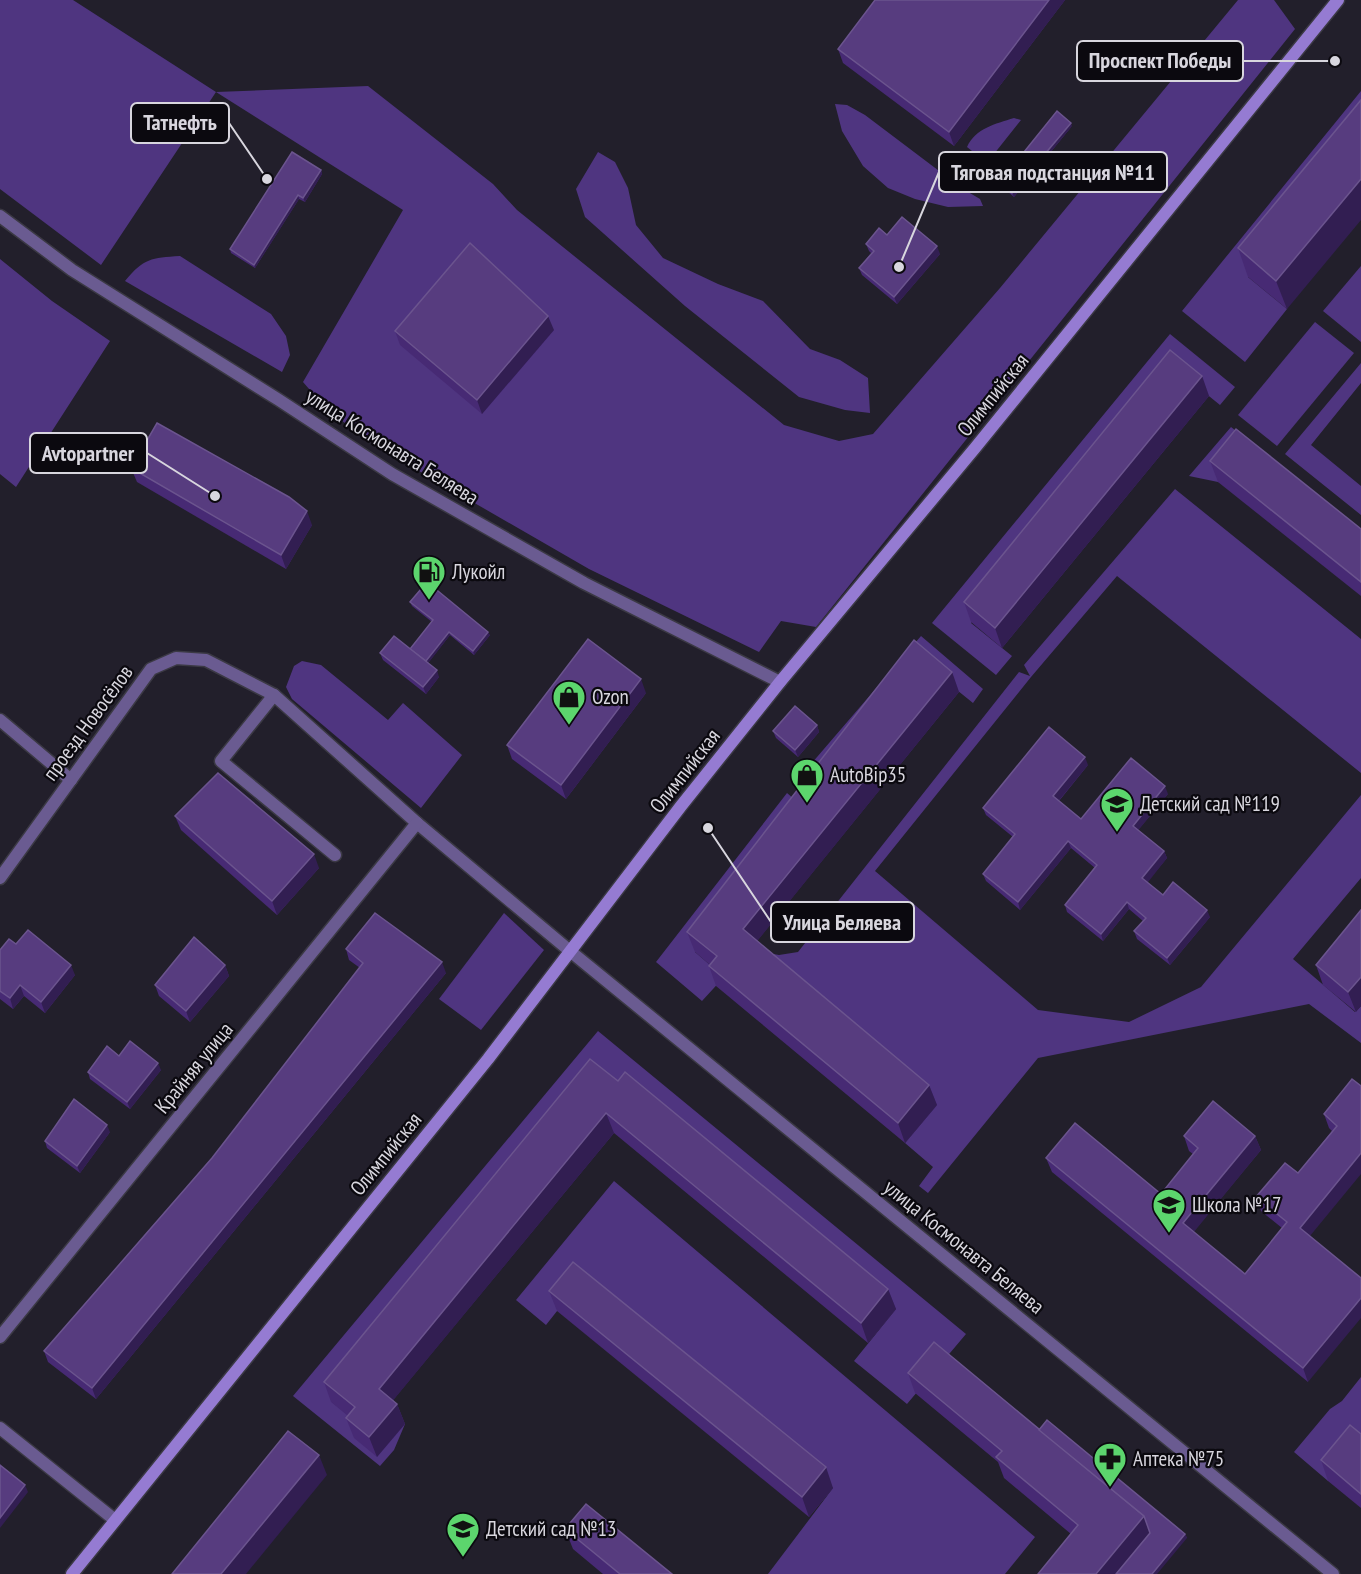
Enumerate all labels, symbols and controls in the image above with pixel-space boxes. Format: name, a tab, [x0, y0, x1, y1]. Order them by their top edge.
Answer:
callout: Проспект Победы	[1077, 41, 1243, 81]
text: Проспект Победы	[1089, 46, 1231, 74]
callout: Татнефть	[131, 103, 229, 143]
text: Татнефть	[143, 108, 217, 136]
callout: Тяговая подстанция №11	[939, 152, 1167, 192]
text: Тяговая подстанция №11	[951, 158, 1155, 186]
street label: Олимпийская	[951, 348, 1034, 442]
street label: улица Космонавта Беляева	[301, 382, 484, 511]
callout: Avtopartner	[30, 433, 147, 473]
text: Avtopartner	[41, 439, 135, 467]
fuel station icon: Лукойл	[411, 554, 447, 601]
place label: Лукойл	[451, 558, 505, 585]
street label: проезд Новосёлов	[37, 660, 139, 786]
shop icon: Ozon	[551, 679, 587, 726]
place label: Ozon	[592, 683, 629, 710]
street label: Олимпийская	[643, 723, 726, 818]
shop icon: AutoBip35	[789, 757, 825, 804]
place label: AutoBip35	[830, 761, 906, 788]
school or university icon: Детский сад №119	[1099, 786, 1135, 833]
place label: Детский сад №119	[1140, 790, 1280, 817]
callout: Улица Беляева	[771, 902, 914, 942]
text: Улица Беляева	[782, 908, 901, 936]
street label: Крайняя улица	[149, 1016, 239, 1119]
street label: Олимпийская	[344, 1107, 427, 1201]
street label: улица Космонавта Беляева	[879, 1174, 1050, 1320]
school or university icon: Школа №17	[1151, 1187, 1187, 1234]
place label: Школа №17	[1192, 1191, 1281, 1218]
pharmacy icon: Аптека №75	[1092, 1441, 1128, 1488]
place label: Аптека №75	[1133, 1445, 1224, 1472]
school or university icon: Детский сад №13	[445, 1511, 481, 1558]
place label: Детский сад №13	[486, 1515, 616, 1542]

